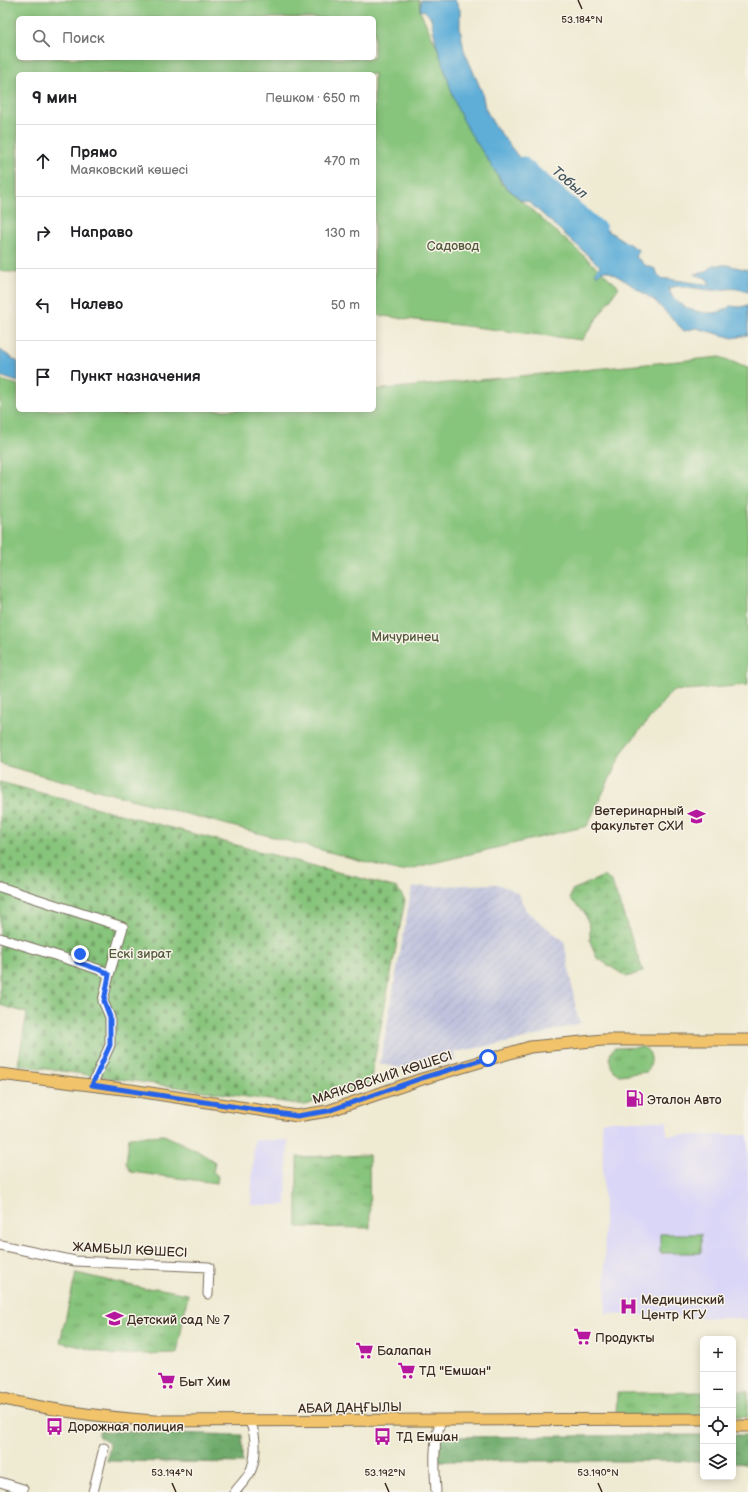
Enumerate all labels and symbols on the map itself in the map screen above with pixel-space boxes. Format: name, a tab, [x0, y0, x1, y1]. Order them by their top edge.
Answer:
text: 53.184°N	[561, 14, 603, 26]
water label: Тобыл	[548, 163, 591, 202]
park label: Садовод	[427, 238, 479, 254]
park label: Мичуринец	[371, 629, 439, 645]
place label: Ветеринарный факультет СХИ	[591, 803, 684, 834]
school or university icon: Ветеринарный факультет СХИ	[687, 807, 707, 827]
route end	[71, 945, 89, 963]
park label: Ескі зират	[108, 946, 172, 962]
street label: МАЯКОВСКИЙ КӨШЕСІ	[310, 1048, 454, 1108]
route start	[479, 1049, 497, 1067]
fuel station icon: Эталон Авто	[624, 1089, 644, 1109]
place label: Эталон Авто	[647, 1092, 722, 1108]
street label: ЖАМБЫЛ КӨШЕСІ	[72, 1239, 188, 1261]
place label: Медицинский Центр КГУ	[641, 1292, 725, 1323]
hospital icon: Медицинский Центр КГУ	[618, 1296, 638, 1316]
school or university icon: Детский сад № 7	[104, 1309, 124, 1329]
place label: Детский сад № 7	[127, 1312, 230, 1328]
supermarket icon: Продукты	[572, 1327, 592, 1347]
place label: Продукты	[595, 1330, 655, 1346]
supermarket icon: Балапан	[354, 1340, 374, 1360]
place label: Балапан	[377, 1343, 431, 1359]
supermarket icon: ТД "Емшан"	[396, 1360, 416, 1380]
place label: ТД "Емшан"	[419, 1363, 491, 1379]
supermarket icon: Быт Хим	[156, 1371, 176, 1391]
place label: Быт Хим	[179, 1374, 231, 1390]
street label: АБАЙ ДАҢҒЫЛЫ	[297, 1399, 402, 1417]
bus stop icon: Дорожная полиция	[45, 1416, 65, 1436]
place label: Дорожная полиция	[68, 1419, 184, 1435]
bus stop icon: ТД Емшан	[373, 1426, 393, 1446]
place label: ТД Емшан	[396, 1429, 458, 1445]
text: 53.194°N	[151, 1467, 193, 1479]
text: 53.192°N	[364, 1467, 406, 1479]
text: 53.190°N	[577, 1467, 619, 1479]

